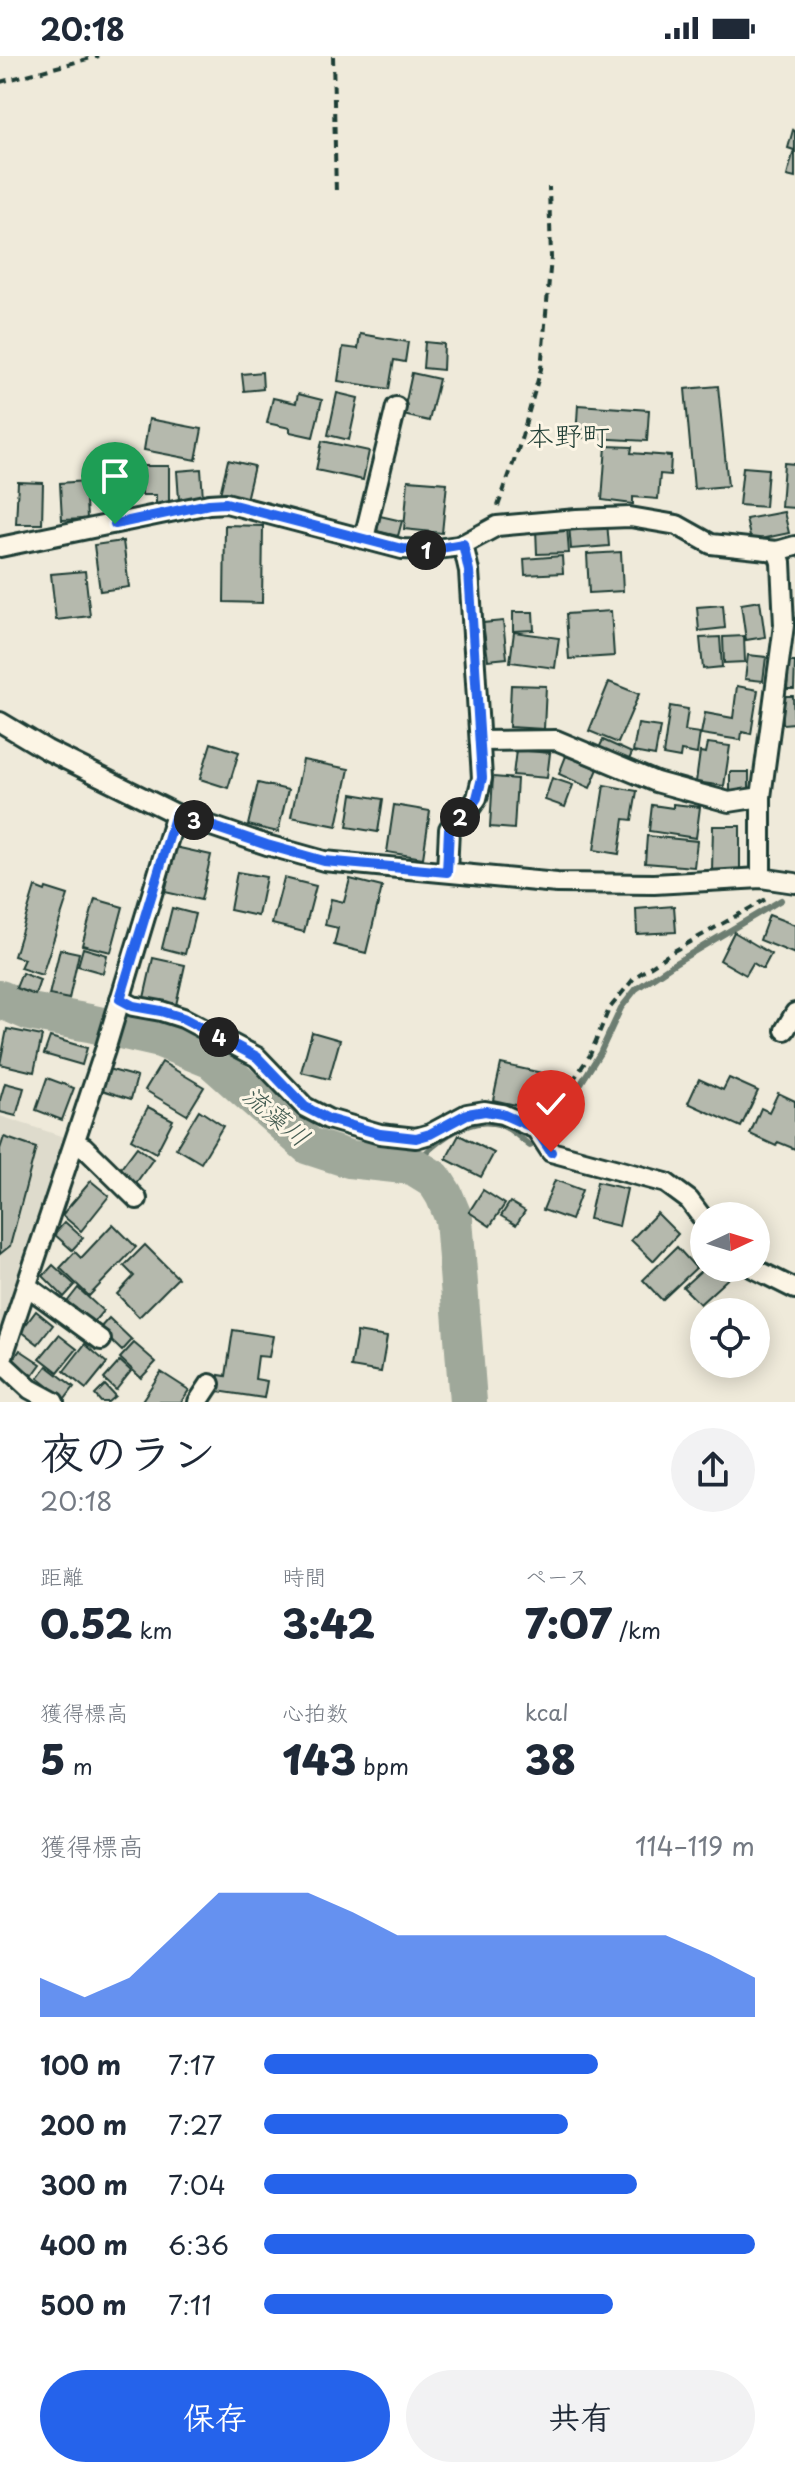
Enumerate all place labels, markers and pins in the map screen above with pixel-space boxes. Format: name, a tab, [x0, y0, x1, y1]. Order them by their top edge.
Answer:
pin	[81, 442, 149, 524]
pin: 1	[406, 530, 446, 570]
pin: 2	[440, 797, 480, 837]
pin: 3	[174, 800, 214, 840]
pin: 4	[199, 1017, 239, 1057]
pin	[517, 1070, 585, 1152]

